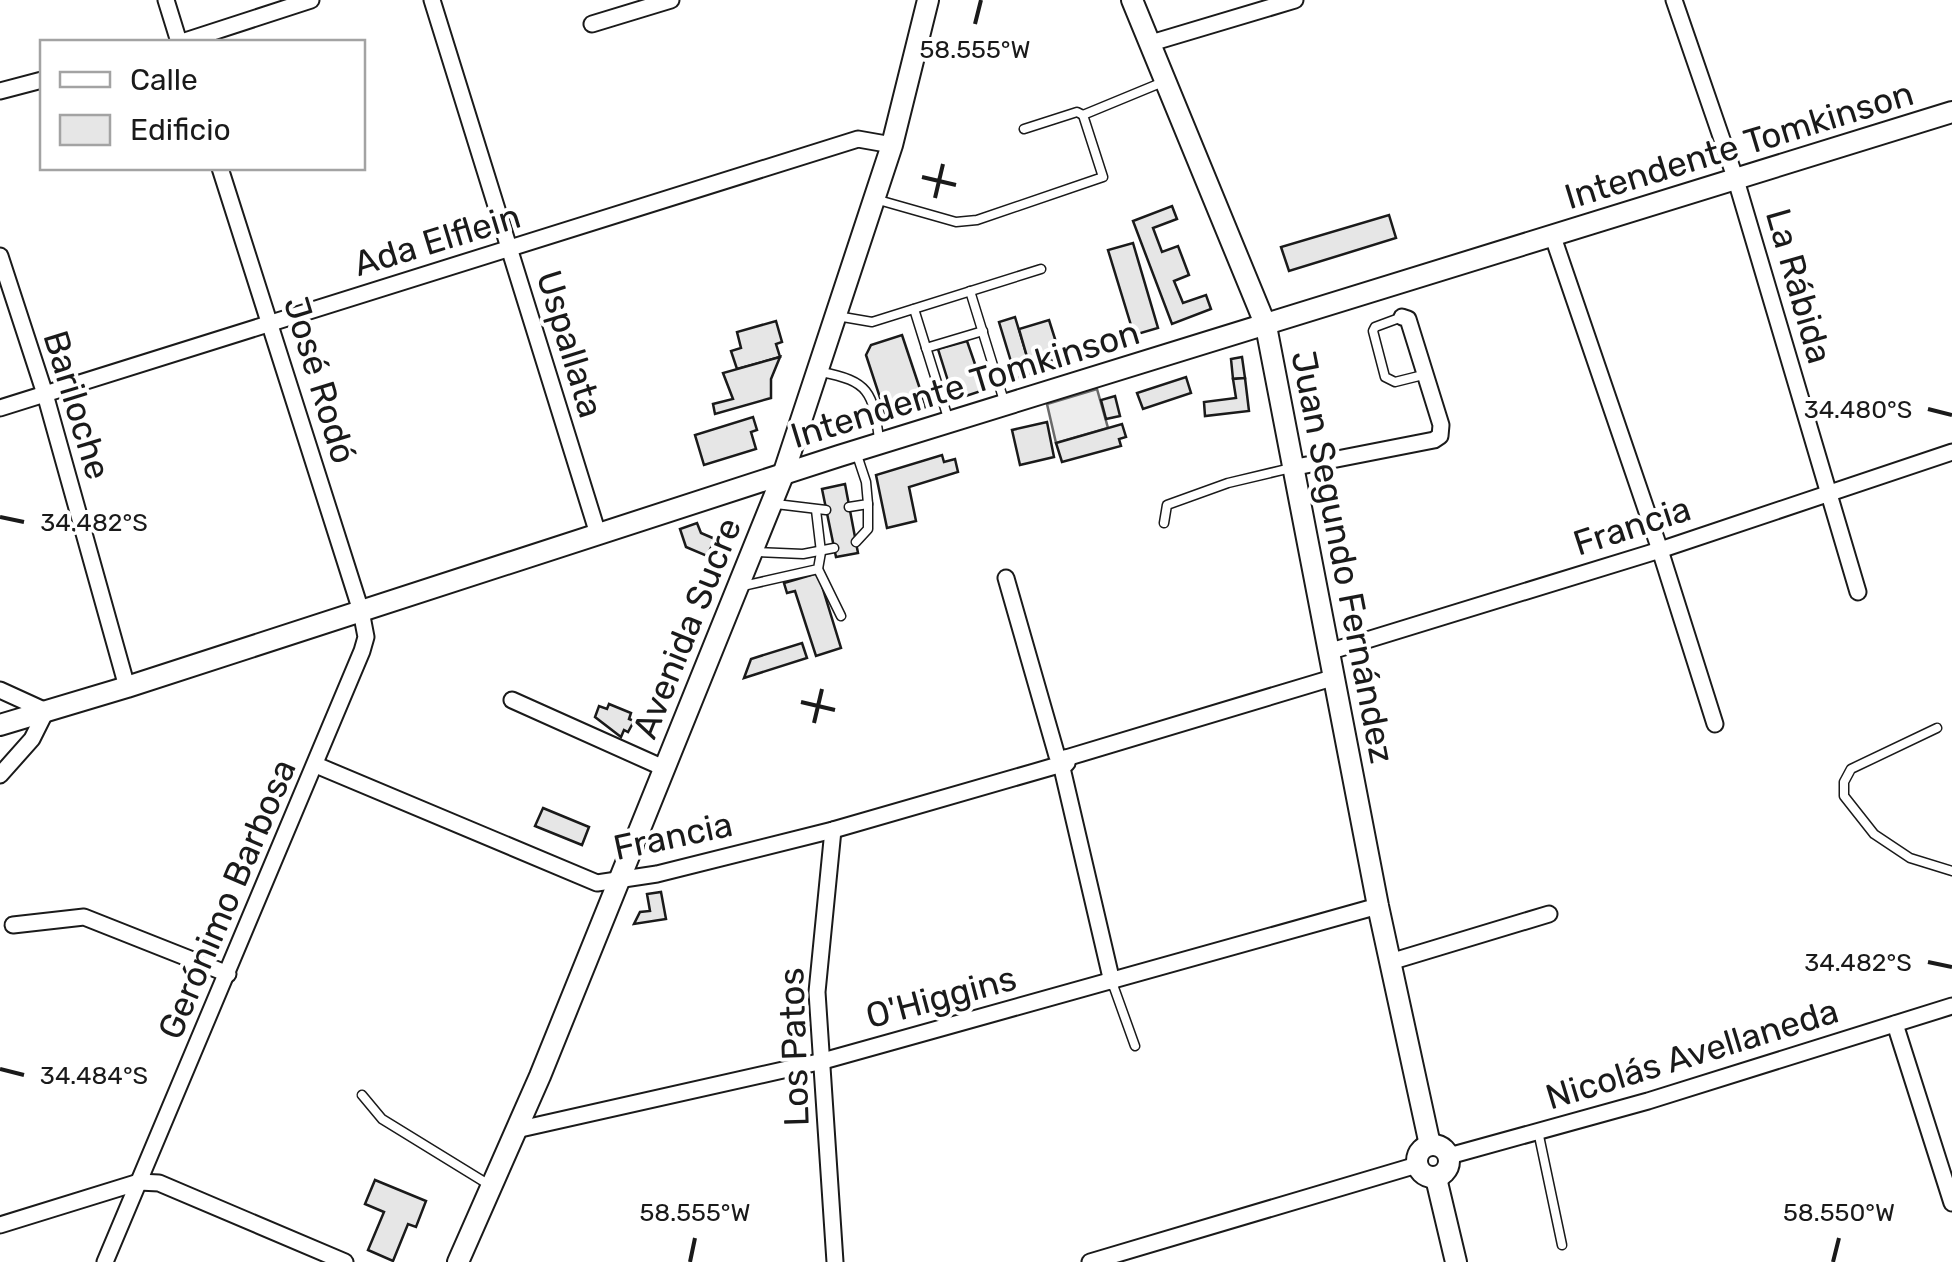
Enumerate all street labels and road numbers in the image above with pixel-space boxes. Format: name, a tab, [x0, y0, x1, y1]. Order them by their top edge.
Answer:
street label: Intendente Tomkinson	[1560, 72, 1918, 218]
street label: Ada Elflein	[349, 195, 525, 285]
street label: La Rábida	[1757, 204, 1841, 368]
street label: Uspallata	[528, 265, 612, 423]
street label: José Rodó	[275, 292, 365, 468]
street label: Intendente Tomkinson	[786, 311, 1144, 457]
street label: Bariloche	[35, 326, 119, 484]
street label: Juan Segundo Fernández	[1282, 347, 1404, 767]
street label: Francia	[1568, 487, 1696, 565]
street label: Avenida Sucre	[624, 512, 750, 744]
street label: Gerónimo Barbosa	[149, 753, 305, 1045]
street label: Francia	[610, 803, 736, 869]
street label: O'Higgins	[861, 957, 1021, 1037]
street label: Los Patos	[770, 967, 818, 1127]
street label: Nicolás Avellaneda	[1541, 990, 1843, 1118]

